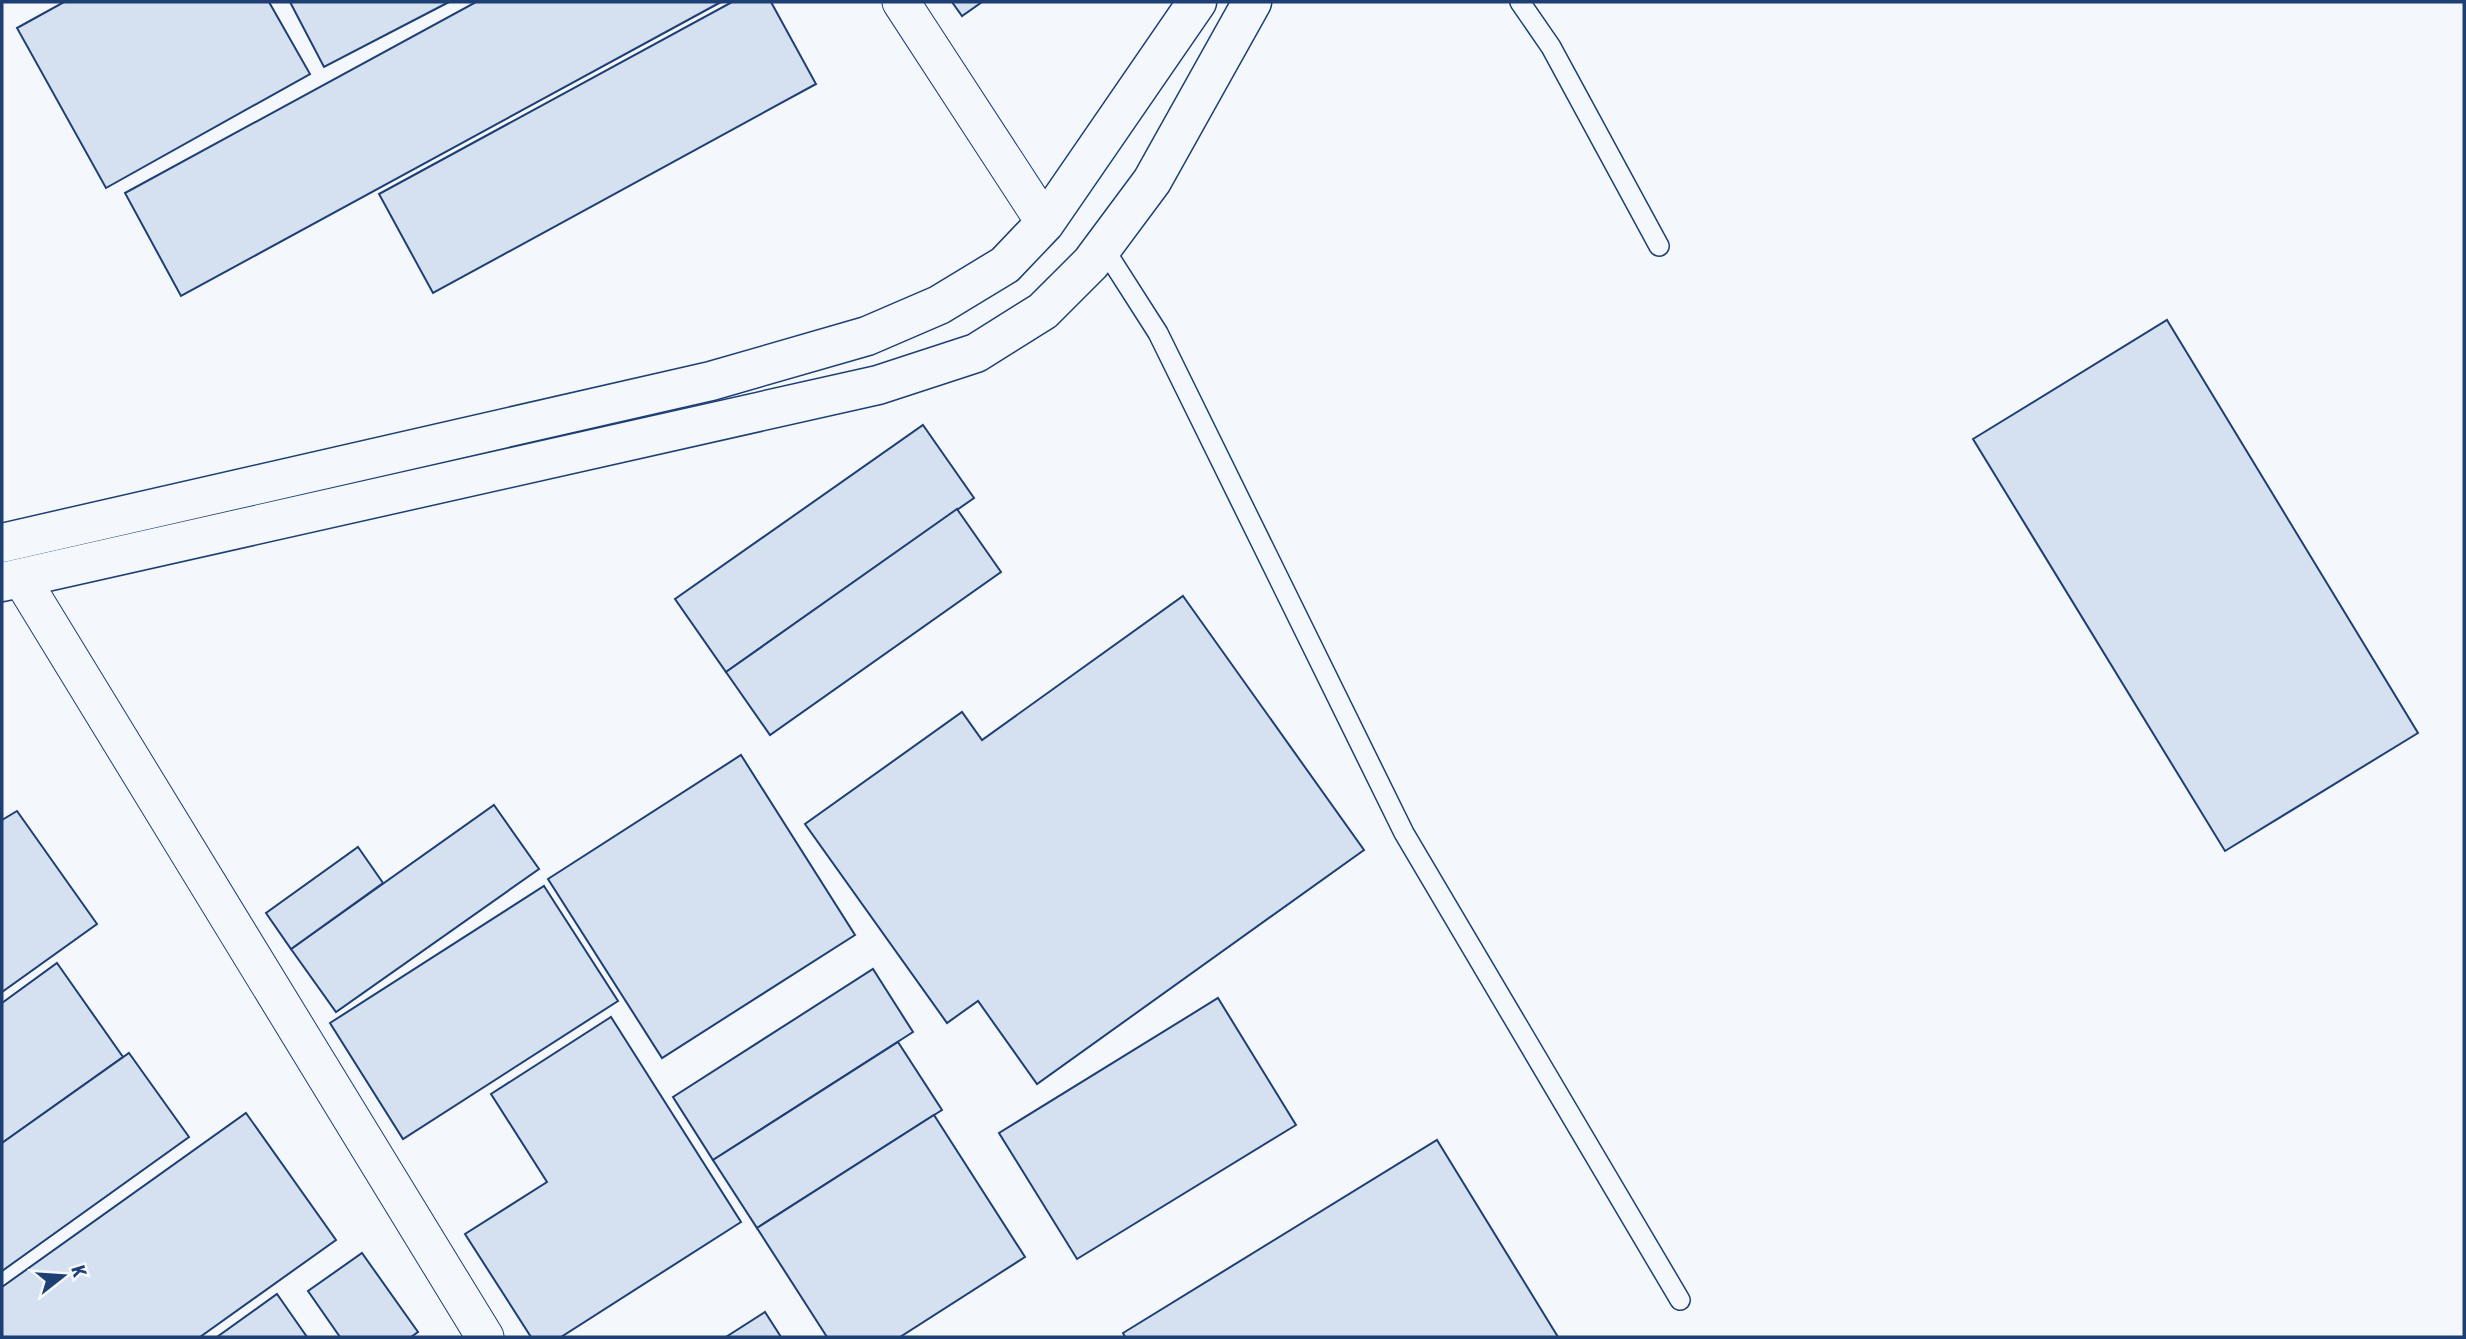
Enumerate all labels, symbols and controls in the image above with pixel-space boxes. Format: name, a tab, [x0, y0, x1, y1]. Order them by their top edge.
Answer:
north arrow	[28, 1241, 98, 1311]
text: K	[66, 1263, 91, 1280]

